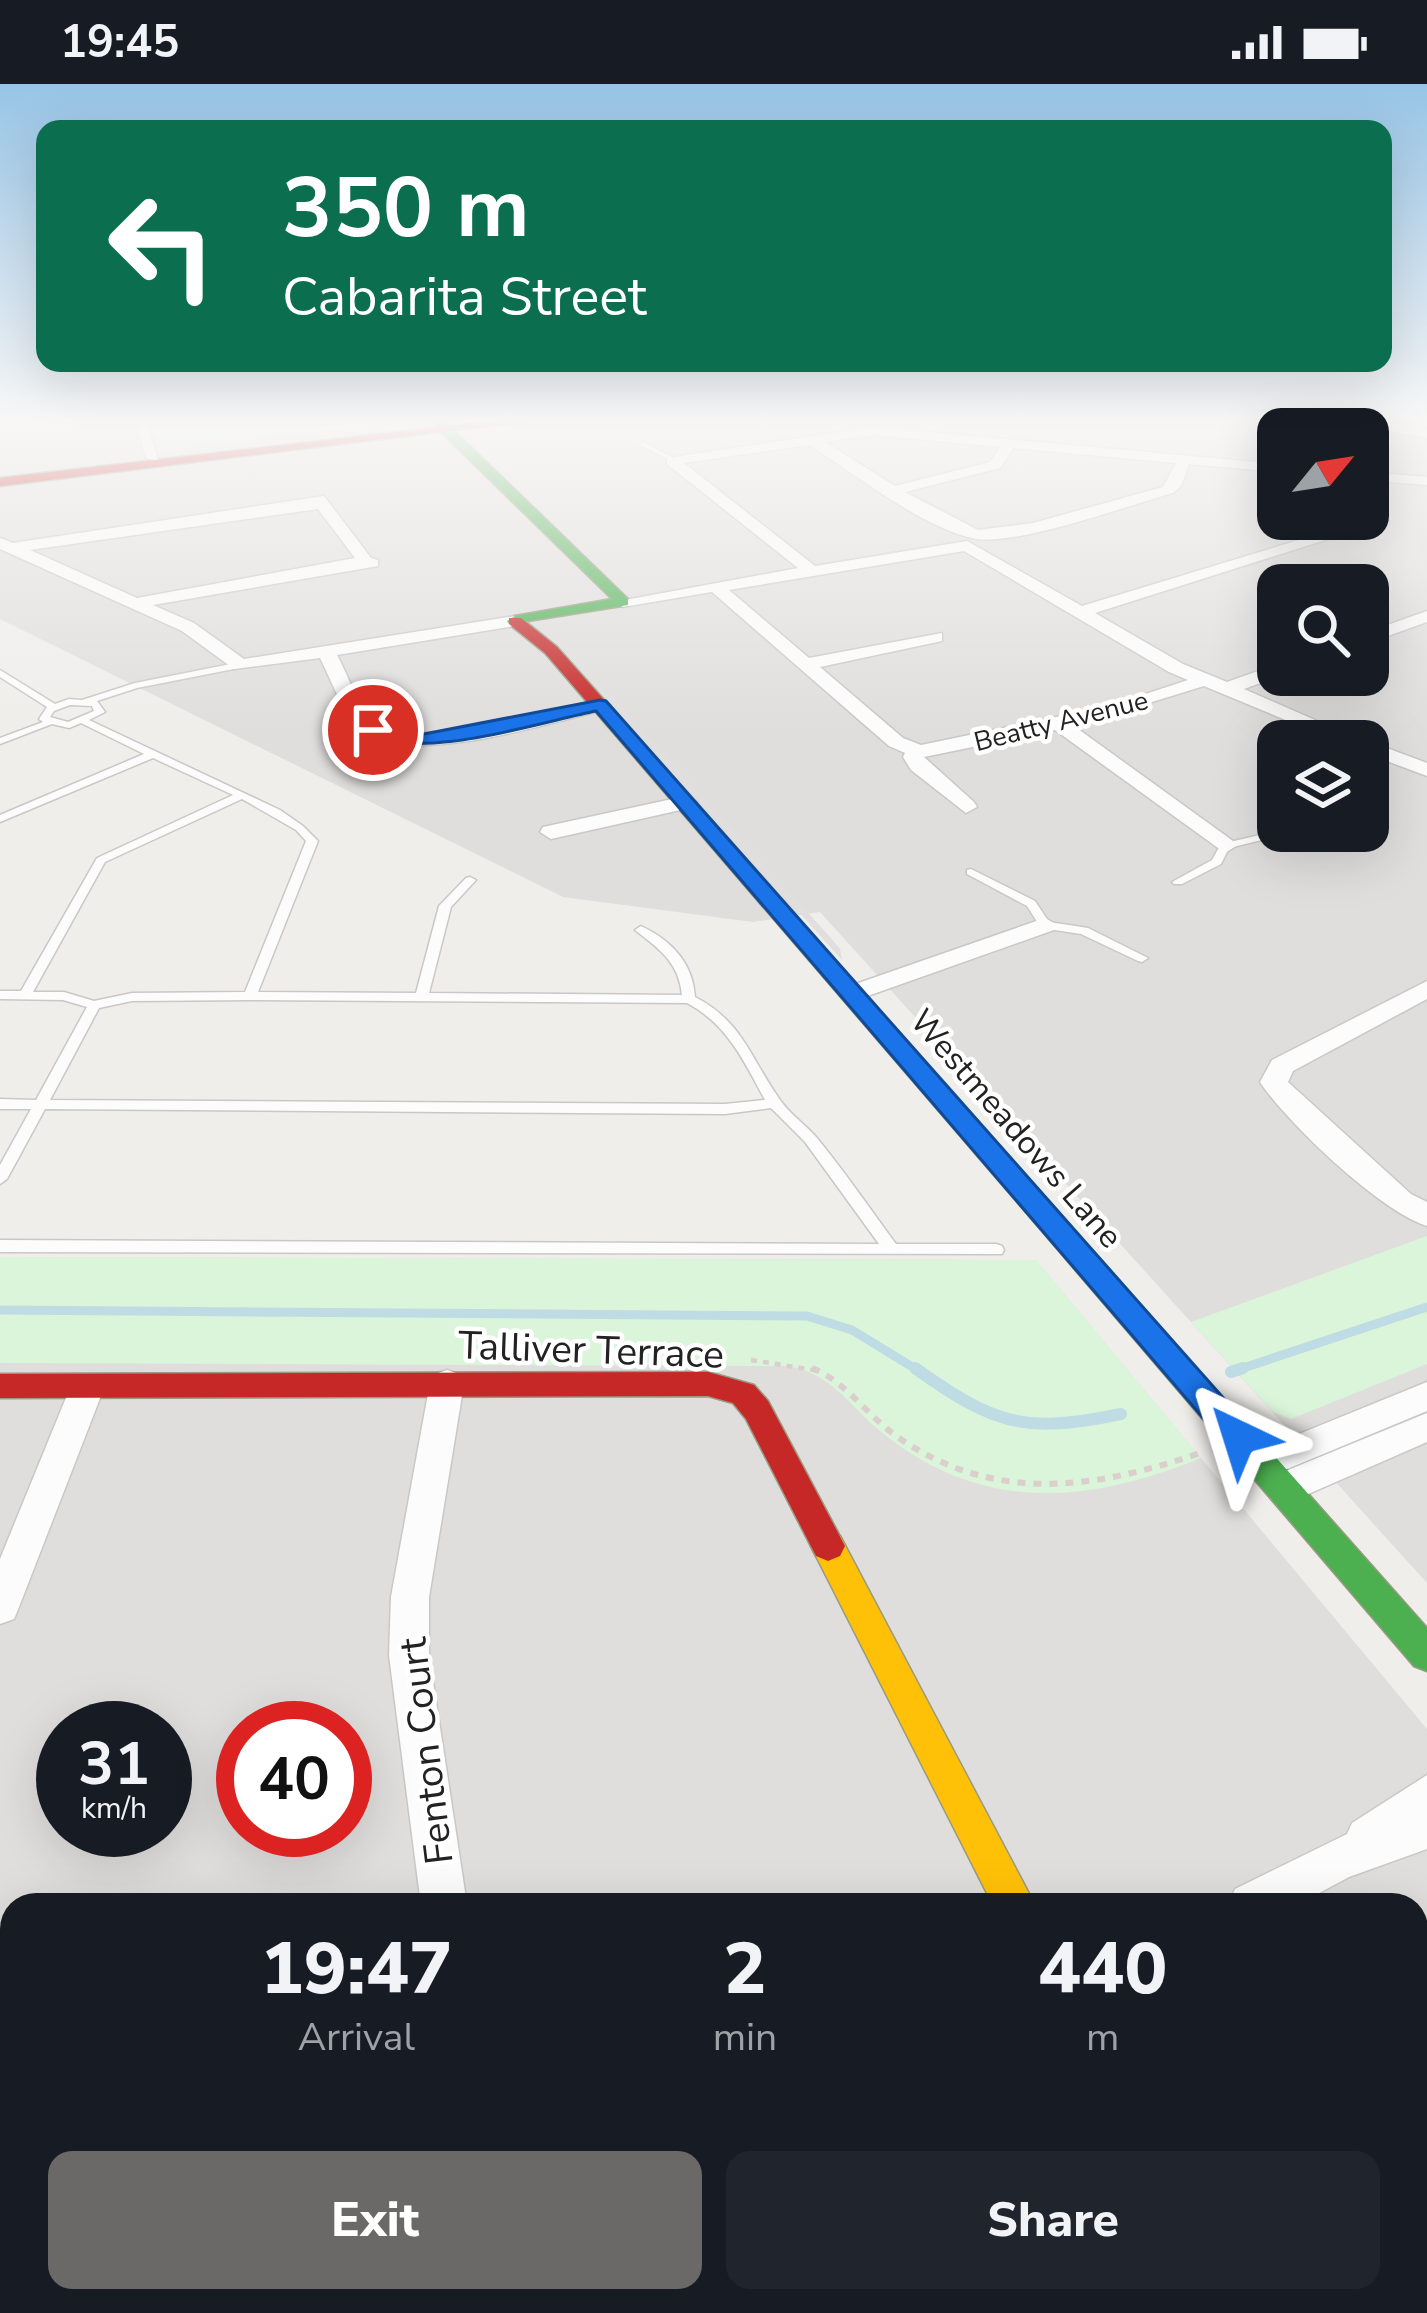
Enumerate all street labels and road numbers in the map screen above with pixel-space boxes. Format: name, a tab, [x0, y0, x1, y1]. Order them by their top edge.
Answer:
street label: Beatty Avenue	[970, 682, 1152, 761]
street label: Westmeadows Lane	[899, 1000, 1132, 1258]
street label: Talliver Terrace	[457, 1319, 725, 1382]
street label: Fenton Court	[386, 1634, 467, 1867]

